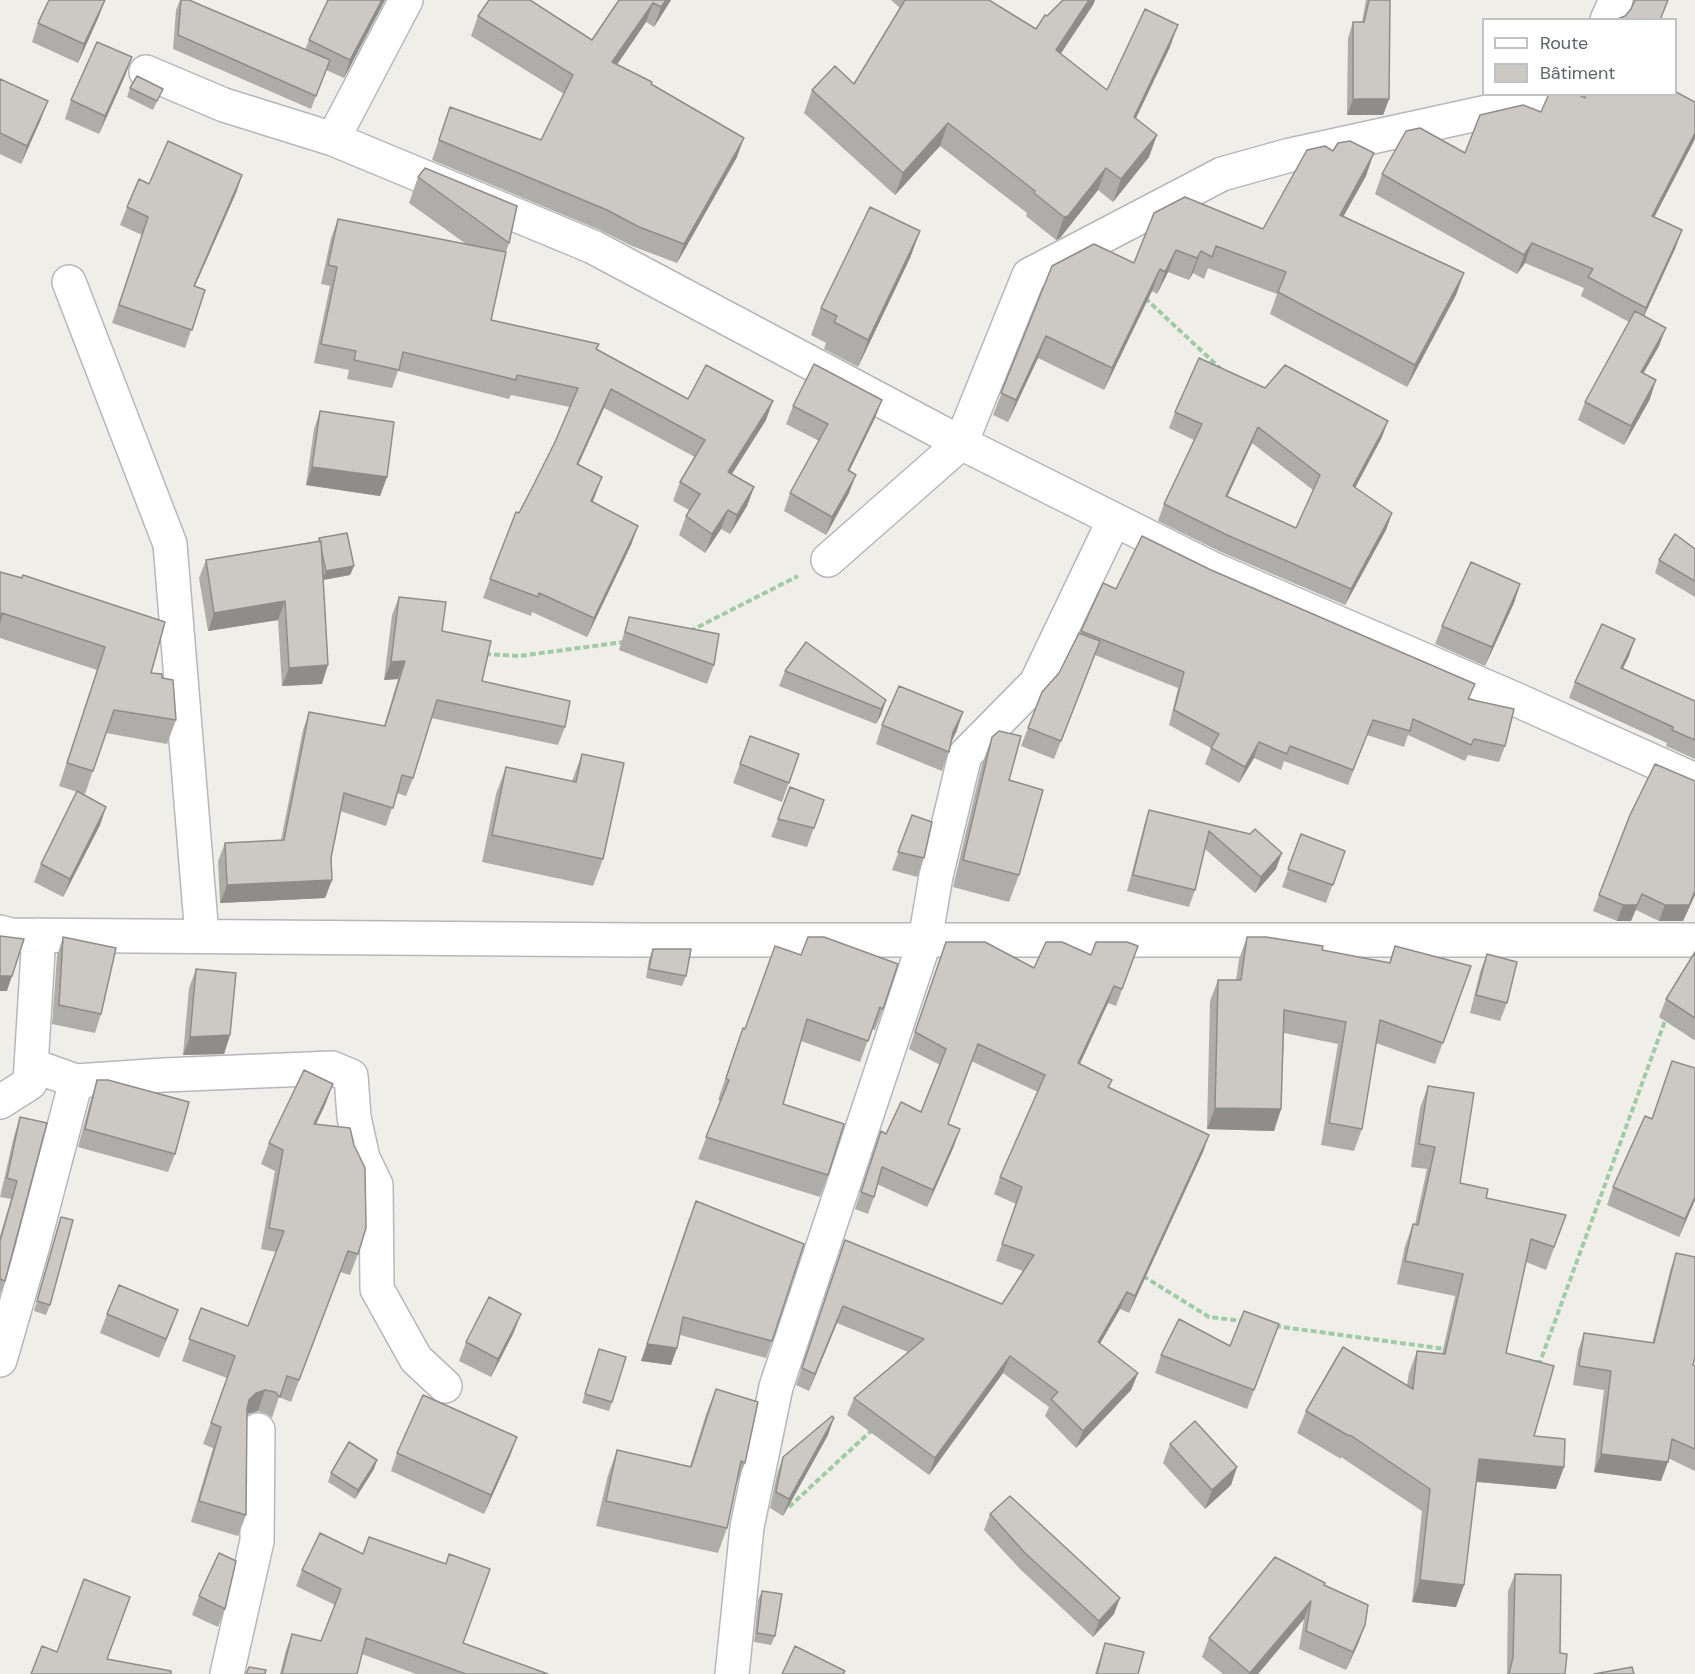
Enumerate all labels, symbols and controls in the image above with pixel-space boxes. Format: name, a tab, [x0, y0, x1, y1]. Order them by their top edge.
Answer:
legend	[1482, 18, 1677, 96]
text: Route	[1540, 31, 1588, 55]
text: Bâtiment	[1540, 61, 1615, 85]

